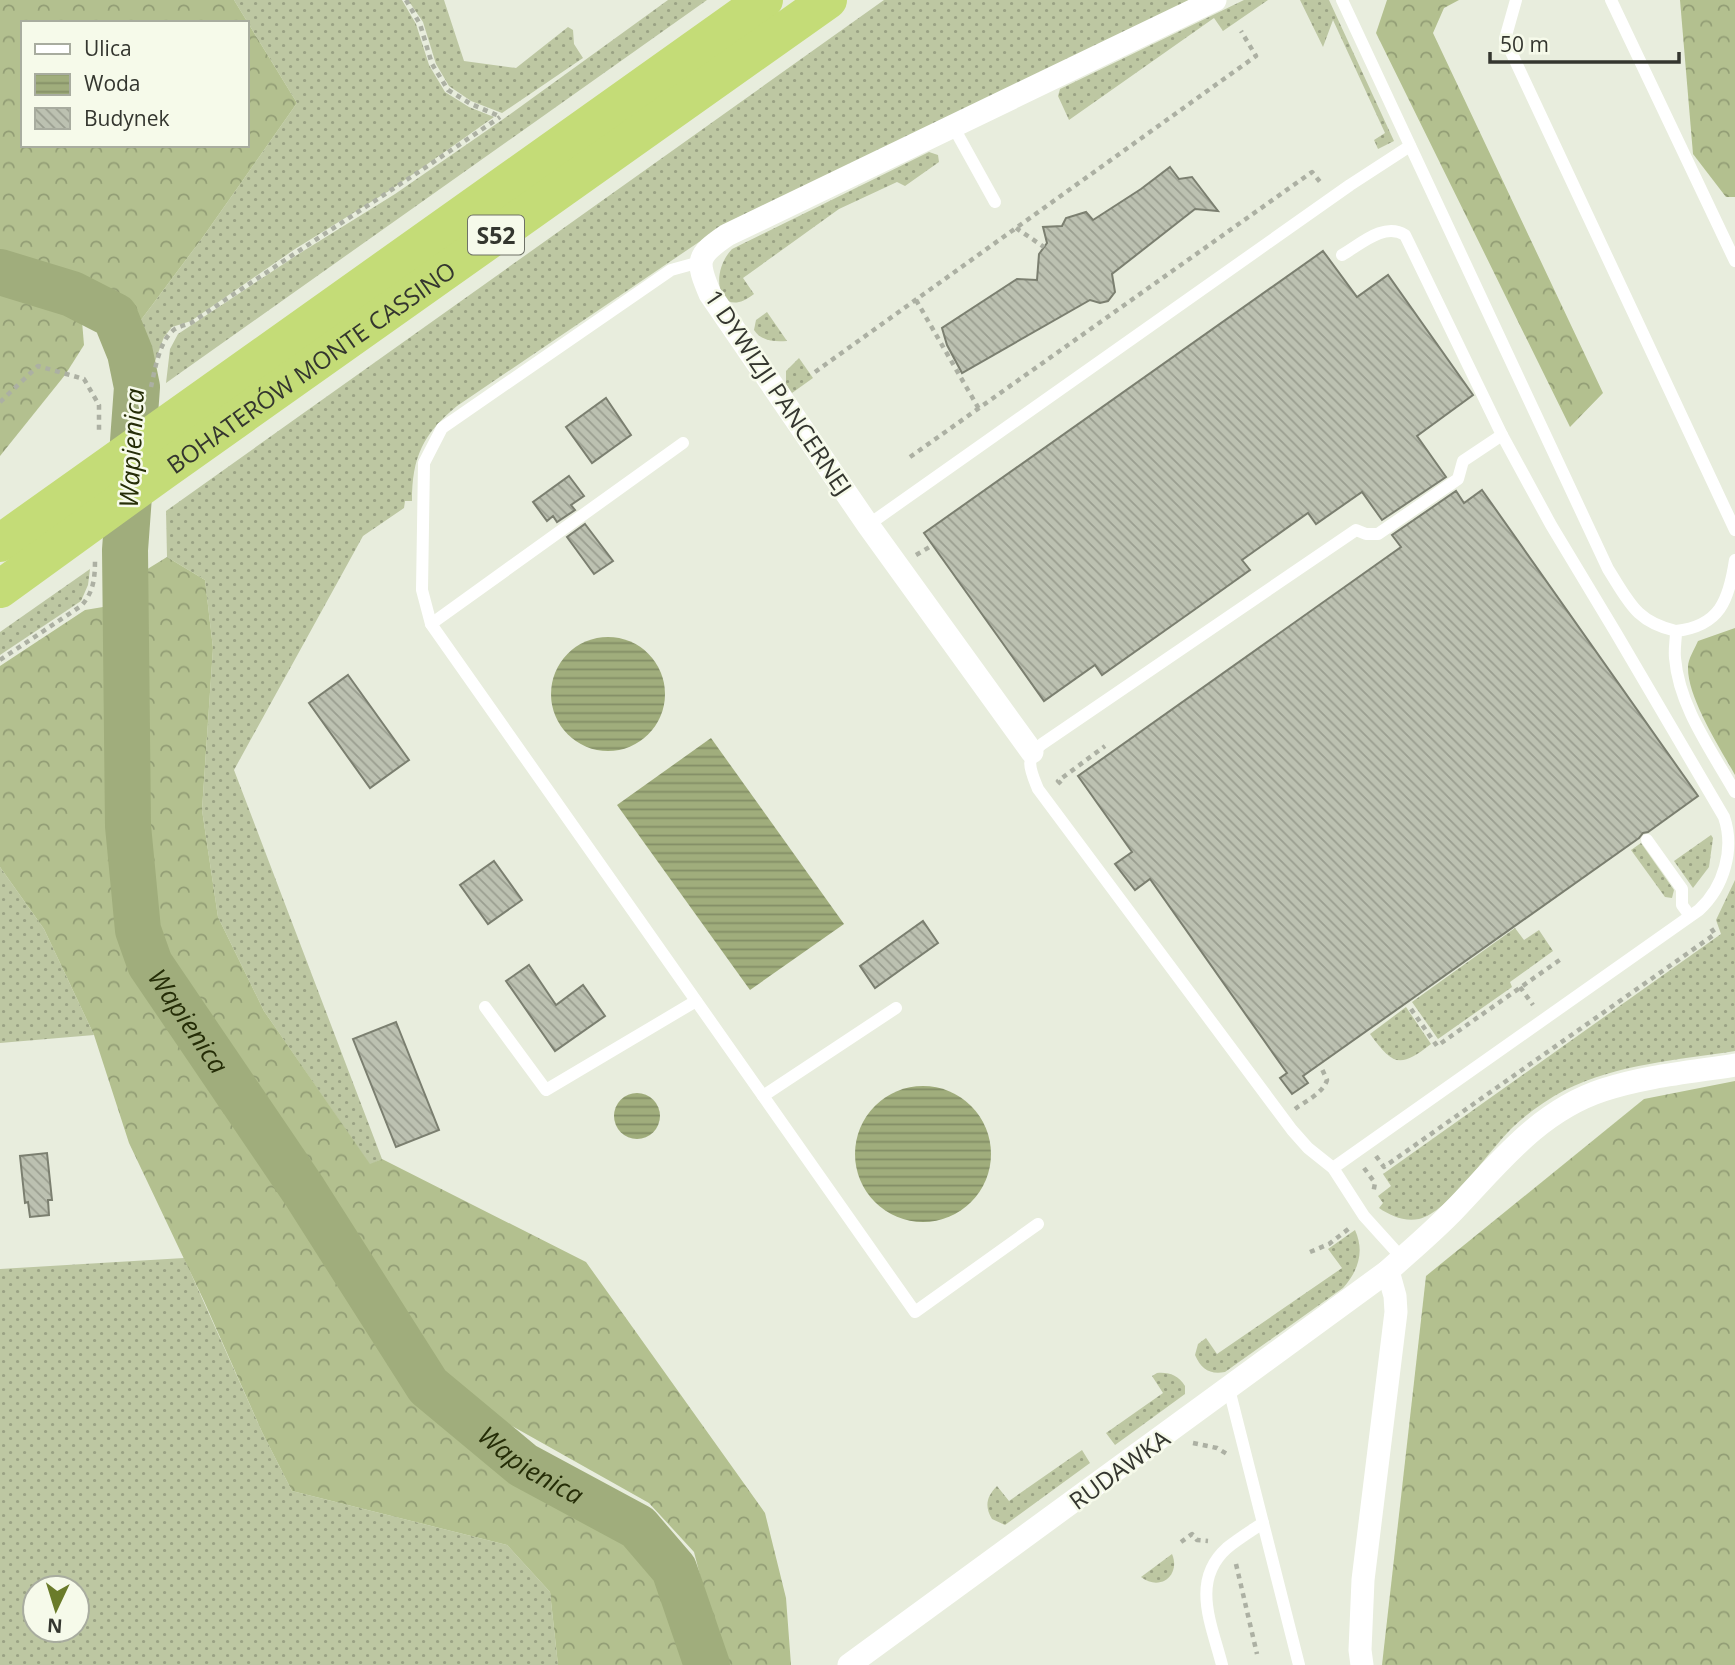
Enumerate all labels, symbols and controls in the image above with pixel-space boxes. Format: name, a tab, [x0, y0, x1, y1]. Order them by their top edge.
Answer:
legend	[21, 21, 248, 147]
scale bar	[1490, 21, 1679, 65]
text: 50 m	[1500, 30, 1549, 58]
text: Ulica	[84, 34, 132, 62]
text: Woda	[84, 69, 141, 97]
text: Budynek	[84, 104, 170, 132]
road number: S52	[468, 216, 524, 254]
street label: BOHATERÓW MONTE CASSINO	[159, 253, 462, 480]
street label: 1 DYWIZJI PANCERNEJ	[698, 283, 860, 501]
water label: Wapienica	[110, 387, 152, 509]
water label: Wapienica	[140, 961, 237, 1081]
water label: Wapienica	[471, 1417, 590, 1513]
street label: RUDAWKA	[1062, 1421, 1177, 1517]
north arrow	[21, 1574, 91, 1644]
text: N	[46, 1612, 63, 1639]

